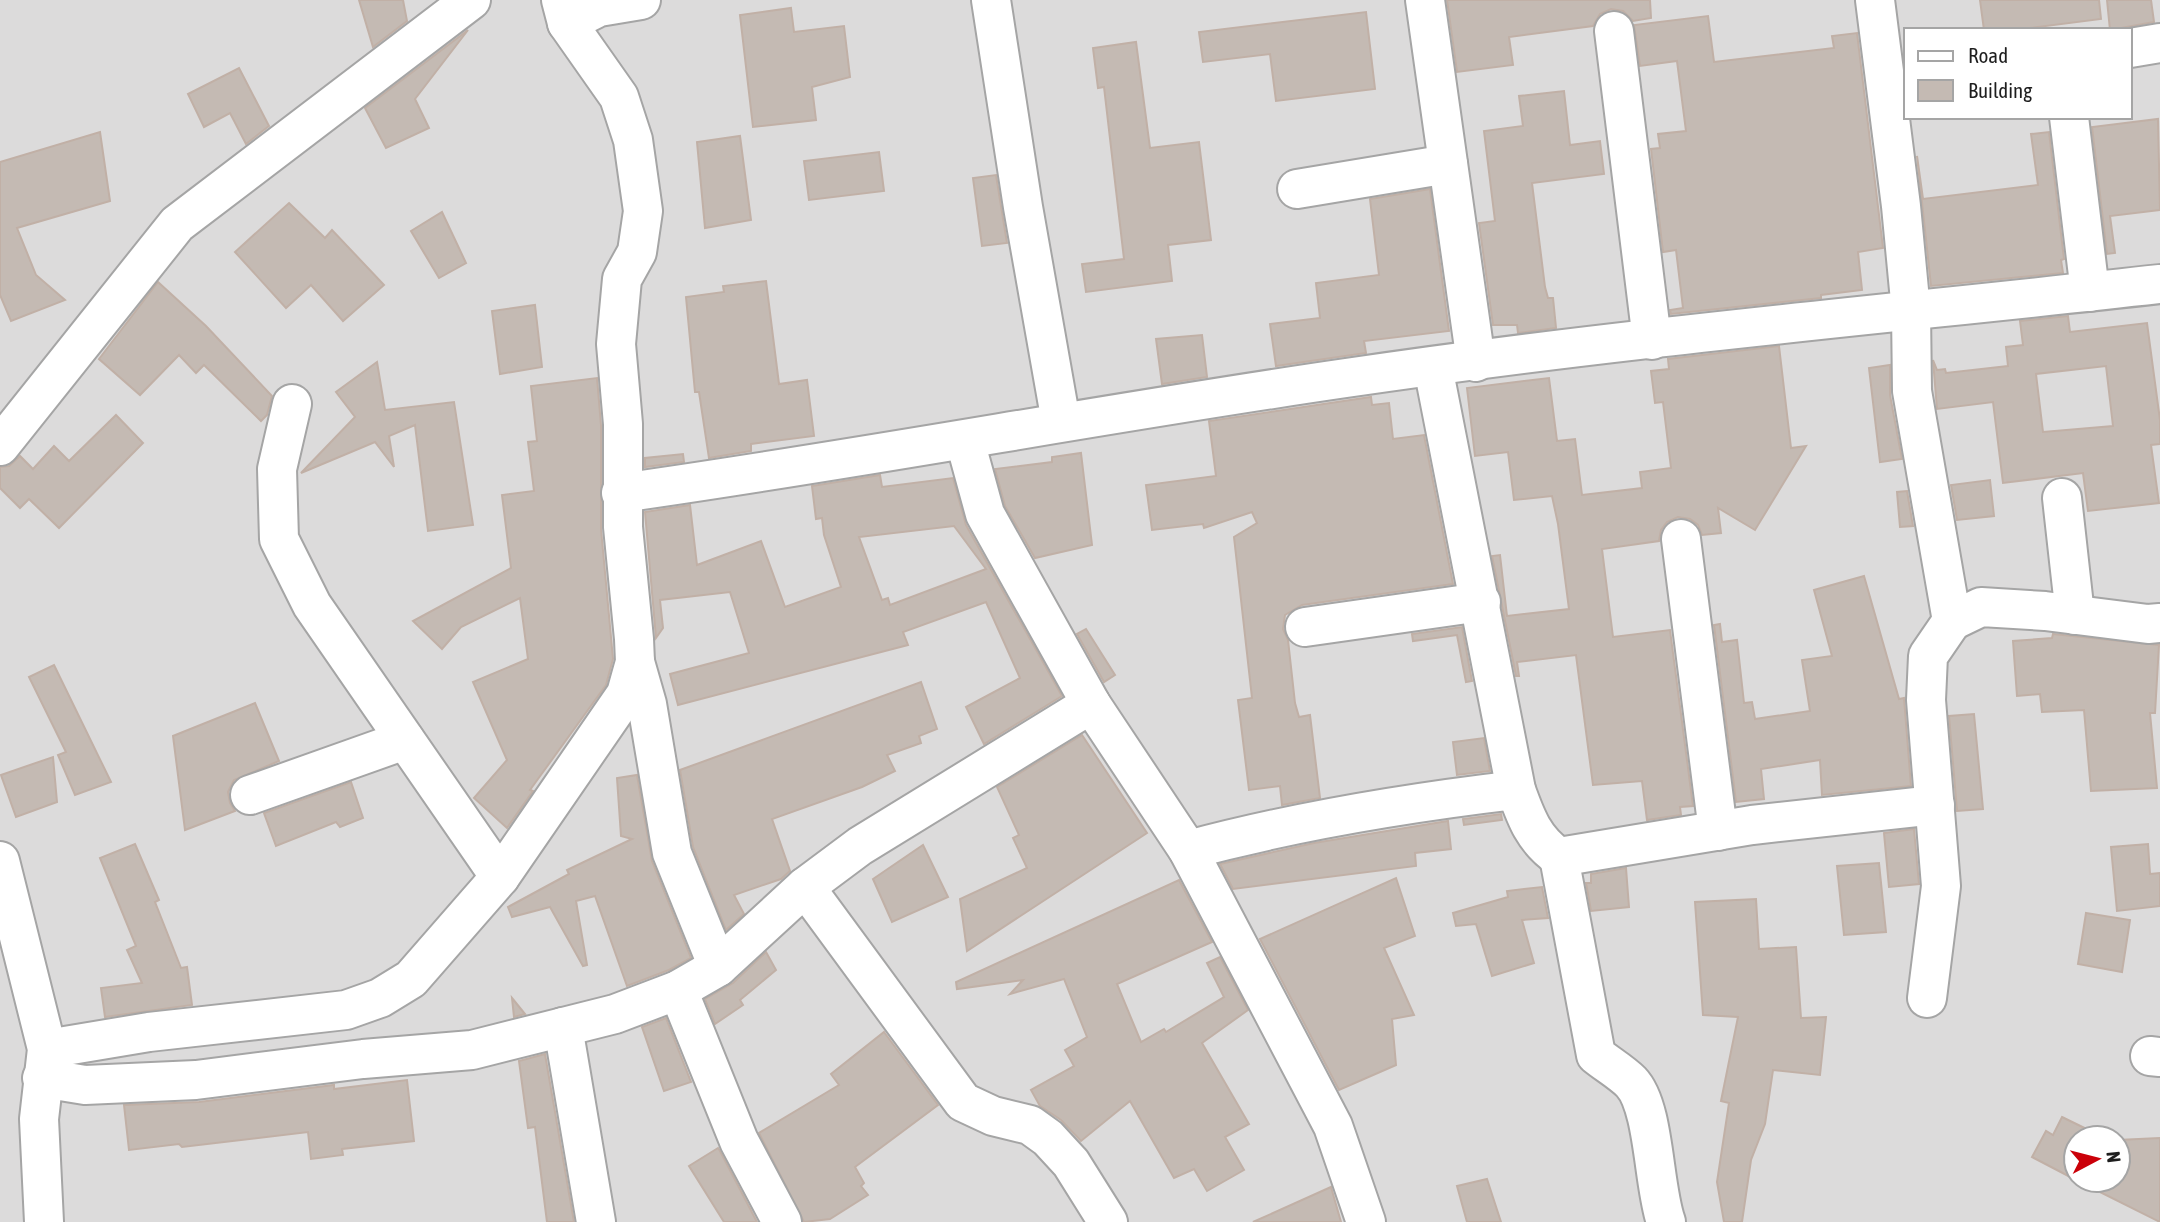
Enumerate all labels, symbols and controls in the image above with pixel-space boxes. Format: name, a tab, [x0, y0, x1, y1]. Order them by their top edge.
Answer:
legend	[1904, 28, 2132, 119]
text: Road	[1968, 43, 2008, 67]
text: Building	[1968, 78, 2032, 102]
north arrow	[2062, 1124, 2132, 1194]
text: N	[2102, 1150, 2125, 1164]

